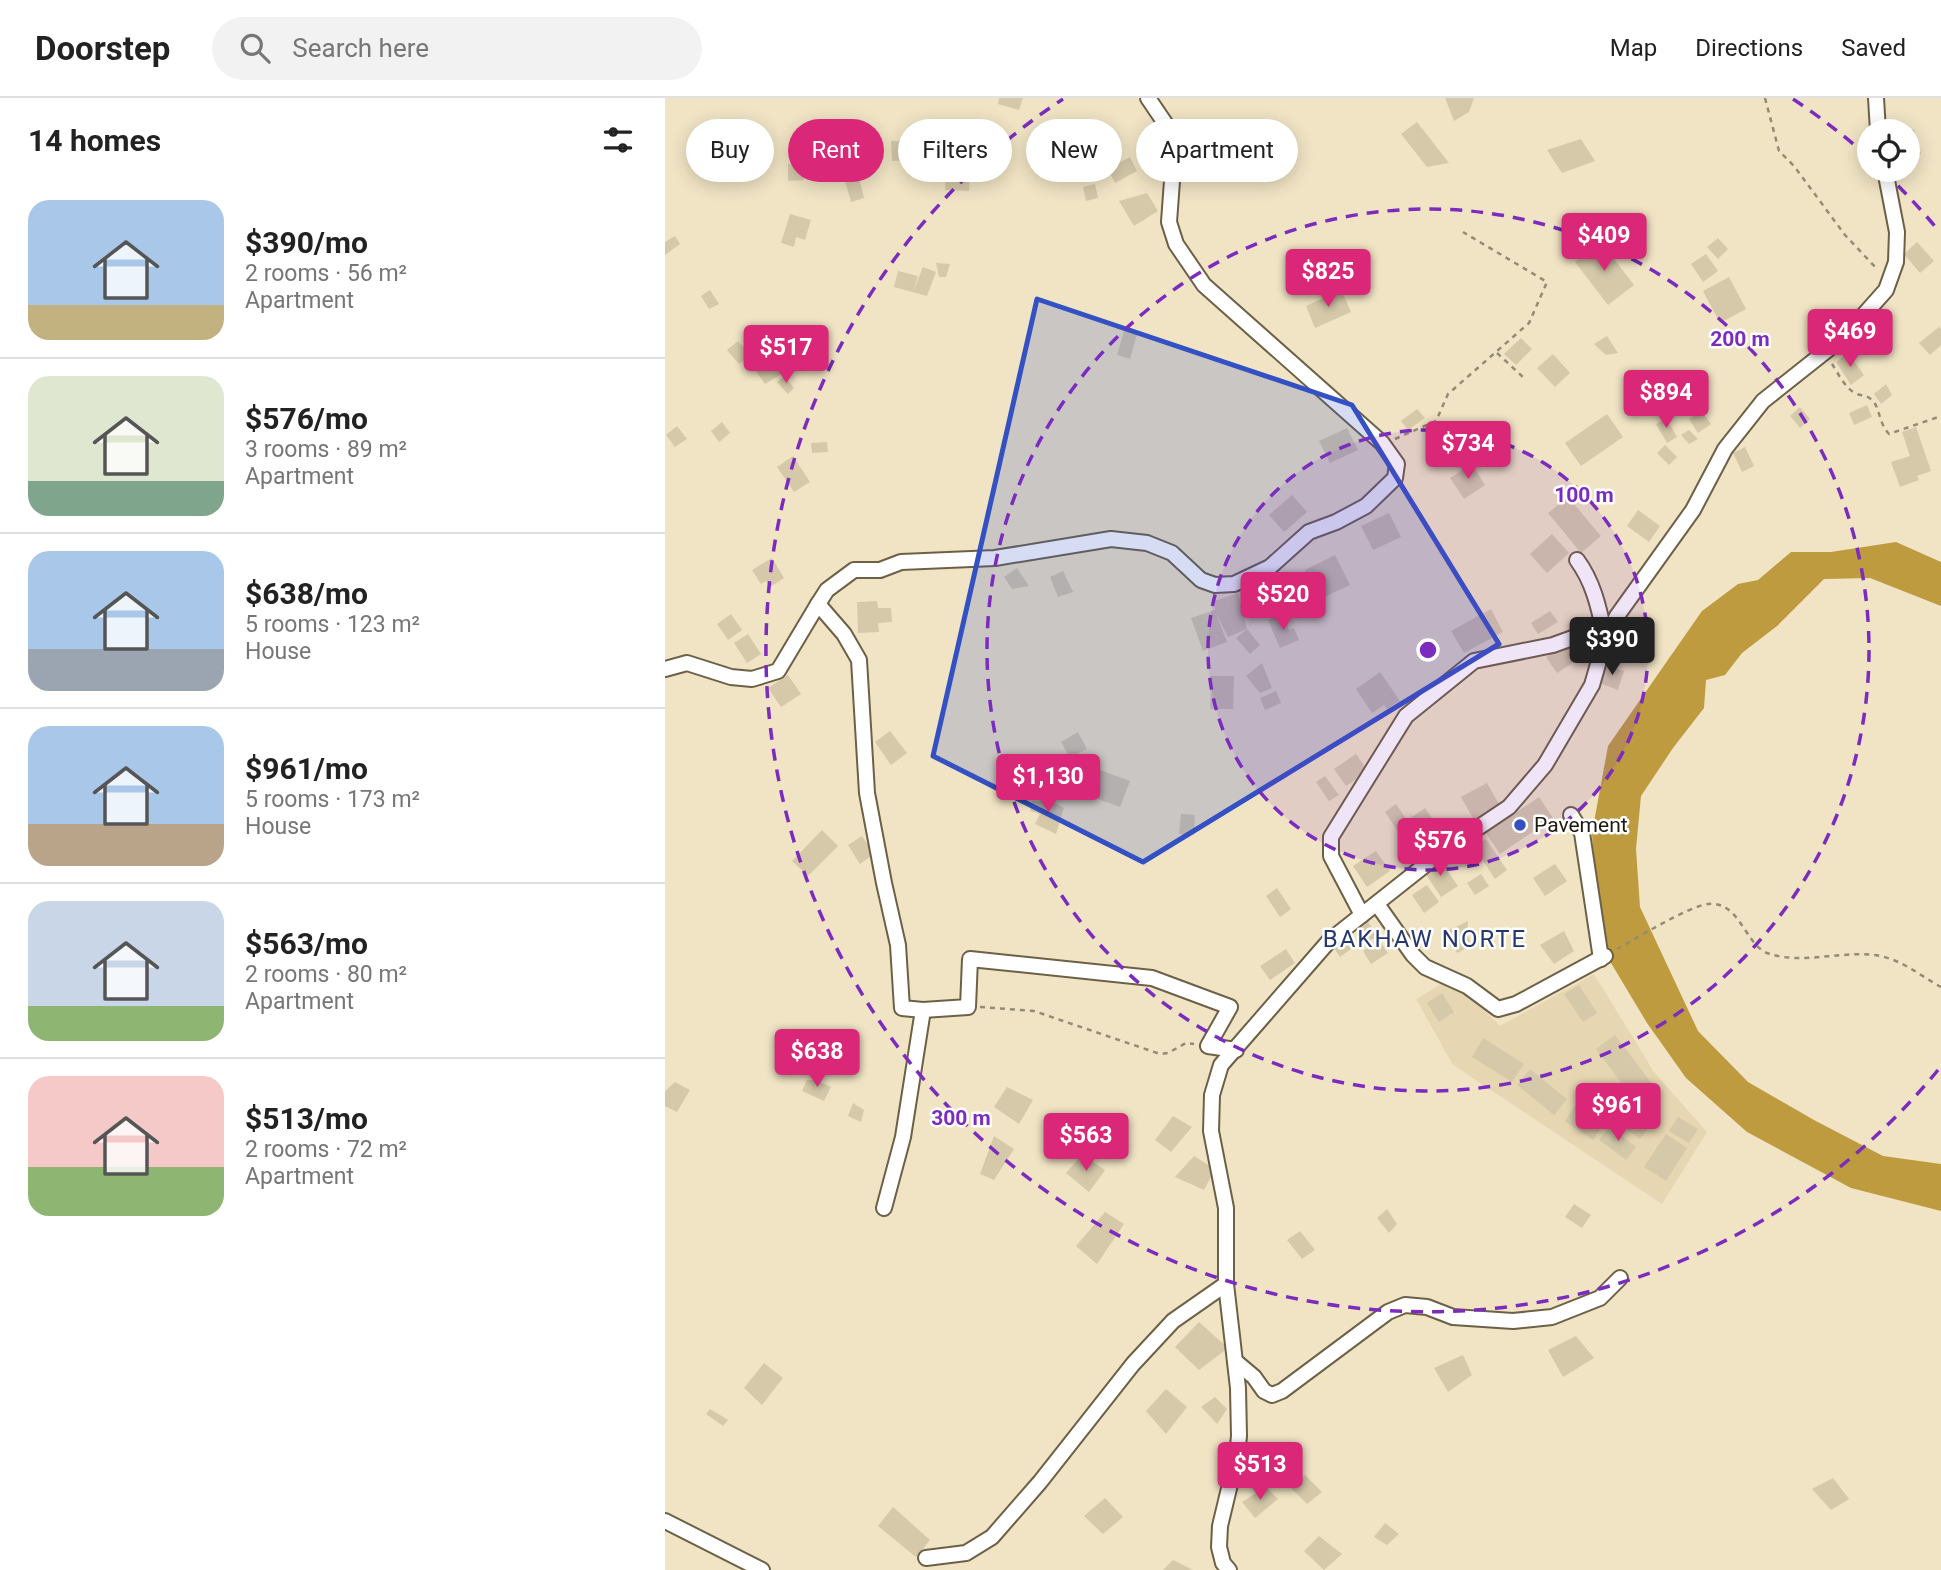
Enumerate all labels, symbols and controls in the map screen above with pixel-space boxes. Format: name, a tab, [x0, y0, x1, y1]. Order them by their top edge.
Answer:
search box	[212, 17, 702, 80]
text: Doorstep	[35, 29, 170, 68]
icon: search	[236, 29, 274, 67]
text: Search here	[292, 33, 429, 63]
text: Map	[1610, 34, 1657, 62]
text: Directions	[1695, 34, 1803, 62]
text: Saved	[1841, 34, 1906, 62]
chip: Buy	[686, 119, 774, 182]
chip: Rent	[788, 119, 884, 182]
chip: Filters	[898, 119, 1012, 182]
chip: New	[1026, 119, 1122, 182]
chip: Apartment	[1136, 119, 1298, 182]
map controls	[1857, 119, 1920, 182]
button: locate	[1857, 119, 1920, 182]
icon: filters	[599, 121, 637, 159]
text: 14 homes	[28, 123, 161, 158]
pin: $409	[1563, 214, 1645, 273]
text: $409	[1578, 222, 1630, 249]
text: $390/mo	[245, 225, 368, 260]
icon: home	[84, 228, 168, 312]
pin: $825	[1287, 250, 1369, 309]
text: $825	[1302, 258, 1354, 285]
text: 2 rooms · 56 m²	[245, 260, 407, 287]
text: Apartment	[245, 287, 354, 314]
pin: $469	[1809, 310, 1891, 369]
text: $469	[1824, 318, 1876, 345]
pin: $517	[745, 326, 827, 385]
text: 200 m	[1710, 327, 1770, 351]
text: $517	[760, 334, 812, 361]
pin: $894	[1625, 370, 1707, 430]
text: $894	[1640, 379, 1692, 406]
text: $576/mo	[245, 401, 368, 436]
icon: home	[84, 404, 168, 488]
pin: $734	[1427, 422, 1509, 481]
text: $734	[1442, 430, 1494, 457]
text: 3 rooms · 89 m²	[245, 436, 407, 463]
text: Apartment	[245, 463, 354, 490]
text: 100 m	[1554, 483, 1614, 507]
pin: $520	[1242, 573, 1324, 632]
text: $638/mo	[245, 576, 368, 611]
icon: home	[84, 579, 168, 663]
text: $520	[1257, 581, 1309, 608]
text: 5 rooms · 123 m²	[245, 611, 420, 638]
pin: $390	[1571, 618, 1653, 677]
text: $390	[1586, 626, 1638, 653]
text: House	[245, 638, 311, 665]
centre of rings	[1416, 638, 1440, 662]
text: $961/mo	[245, 751, 368, 786]
icon: home	[84, 754, 168, 838]
pin: $1,130	[991, 754, 1105, 814]
text: $1,130	[1012, 763, 1084, 790]
text: 5 rooms · 173 m²	[245, 786, 420, 813]
text: House	[245, 813, 311, 840]
place label: Pavement	[1534, 813, 1628, 837]
marker: Pavement	[1512, 817, 1528, 833]
pin: $576	[1399, 818, 1481, 878]
text: $576	[1414, 827, 1466, 854]
district label: BAKHAW NORTE	[1323, 925, 1527, 953]
text: $563/mo	[245, 926, 368, 961]
icon: home	[84, 929, 168, 1013]
text: 2 rooms · 80 m²	[245, 961, 407, 988]
text: Apartment	[245, 988, 354, 1015]
pin: $638	[776, 1030, 858, 1089]
text: $638	[791, 1038, 843, 1065]
pin: $961	[1577, 1084, 1659, 1143]
text: $961	[1592, 1092, 1644, 1119]
text: $513/mo	[245, 1101, 368, 1136]
icon: home	[84, 1104, 168, 1188]
text: 300 m	[931, 1106, 991, 1130]
pin: $563	[1045, 1114, 1127, 1173]
text: $563	[1060, 1122, 1112, 1149]
text: 2 rooms · 72 m²	[245, 1136, 407, 1163]
text: Apartment	[245, 1163, 354, 1190]
pin: $513	[1219, 1442, 1301, 1502]
text: $513	[1234, 1451, 1286, 1478]

